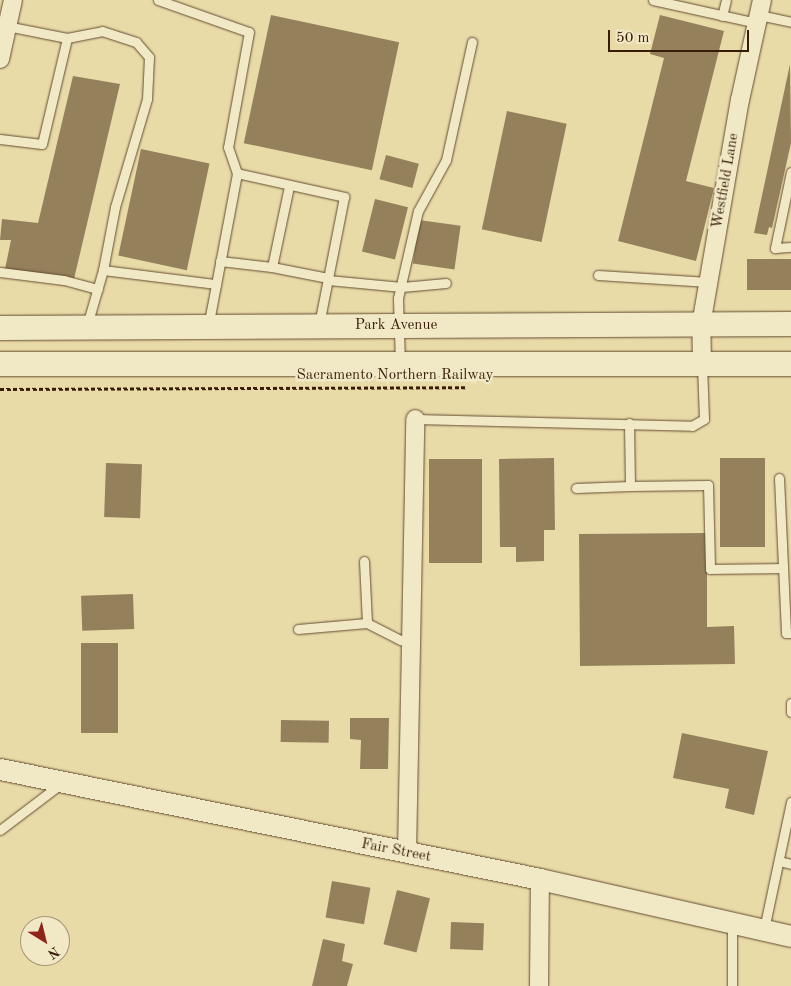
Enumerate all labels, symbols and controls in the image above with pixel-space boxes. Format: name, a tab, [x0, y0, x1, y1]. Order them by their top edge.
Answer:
scale bar	[611, 20, 752, 52]
text: 50 m	[616, 31, 650, 46]
street label: Westfield Lane	[709, 132, 743, 230]
street label: Park Avenue	[355, 317, 437, 335]
street label: Sacramento Northern Railway	[296, 367, 494, 385]
street label: Fair Street	[360, 835, 432, 867]
north arrow	[20, 916, 70, 966]
text: N	[45, 944, 62, 961]

